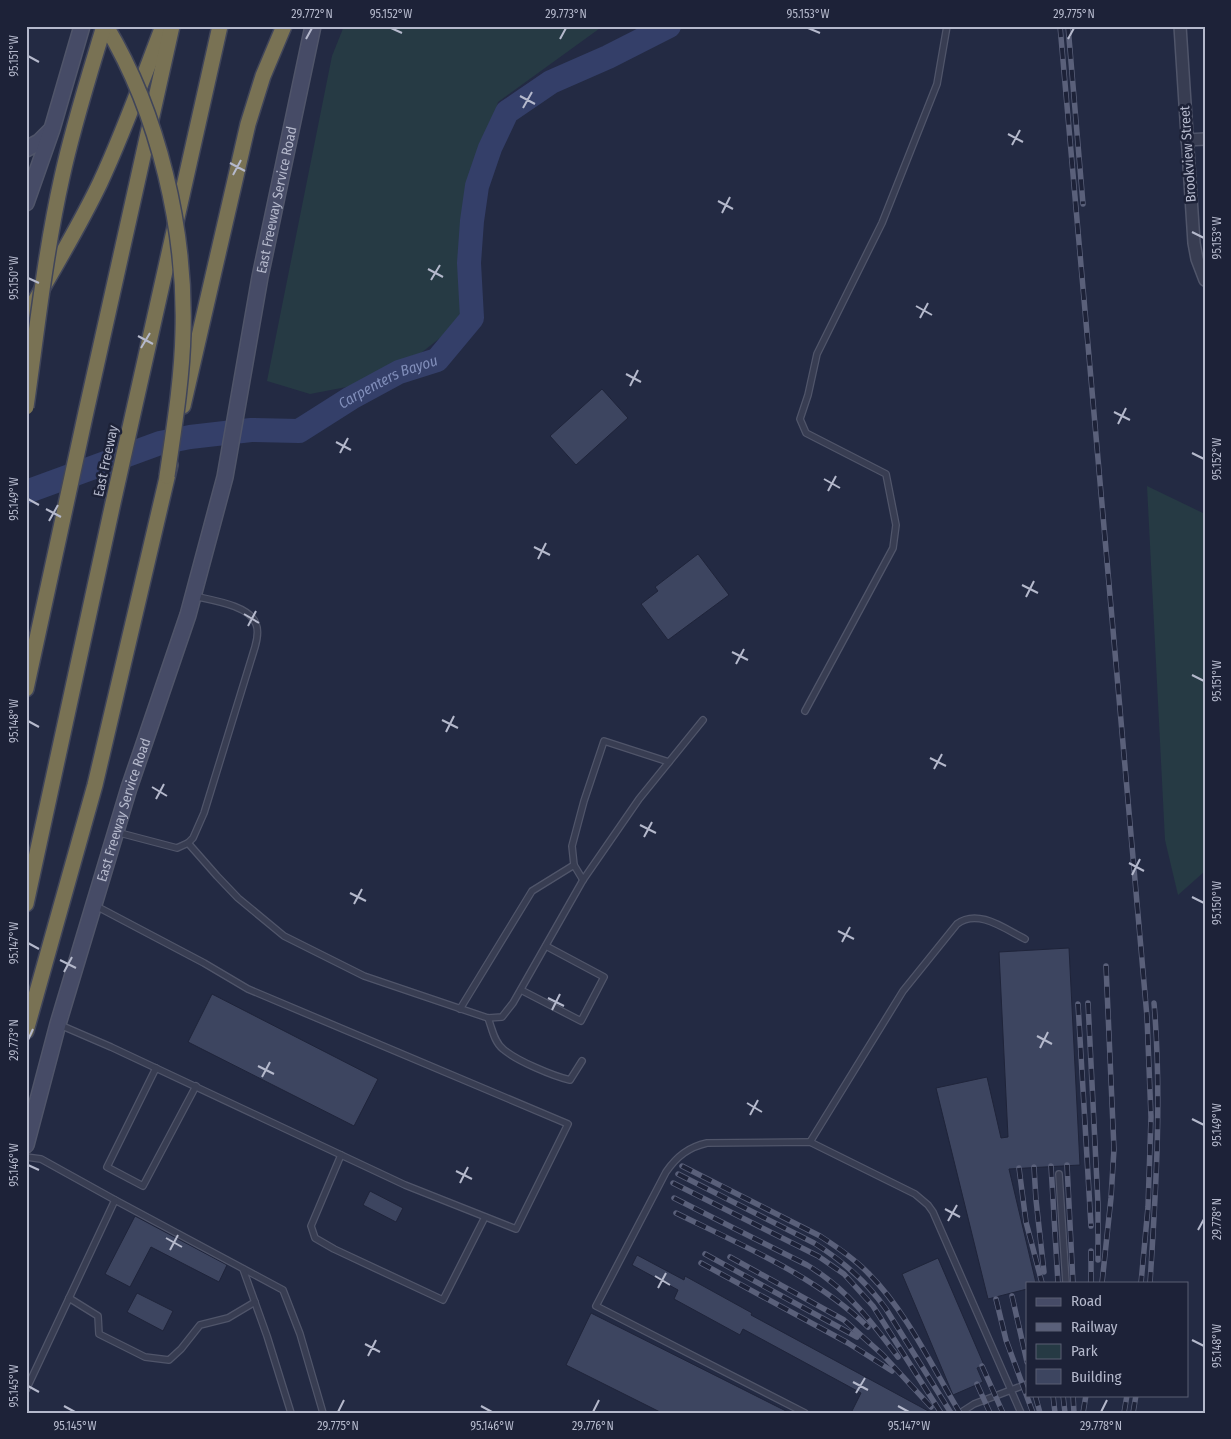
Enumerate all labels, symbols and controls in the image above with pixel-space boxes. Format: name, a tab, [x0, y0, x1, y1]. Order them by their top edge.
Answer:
text: 29.772°N	[291, 7, 333, 21]
text: 95.152°W	[370, 7, 412, 21]
text: 29.773°N	[545, 7, 587, 21]
text: 95.153°W	[787, 7, 829, 21]
text: 29.775°N	[1053, 7, 1095, 21]
text: 95.151°W	[7, 35, 21, 77]
street label: Brookview Street	[1176, 105, 1200, 203]
street label: East Freeway Service Road	[252, 125, 300, 275]
text: 95.153°W	[1210, 217, 1224, 259]
text: 95.150°W	[7, 256, 21, 300]
water label: Carpenters Bayou	[335, 351, 440, 413]
street label: East Freeway	[90, 423, 122, 498]
text: 95.152°W	[1210, 438, 1224, 480]
text: 95.149°W	[7, 477, 21, 521]
text: 95.151°W	[1210, 660, 1224, 702]
text: 95.148°W	[7, 699, 21, 743]
street label: East Freeway Service Road	[93, 736, 154, 884]
text: 95.150°W	[1210, 881, 1224, 925]
text: 95.147°W	[7, 922, 21, 964]
text: 29.773°N	[7, 1019, 21, 1061]
text: 95.149°W	[1210, 1103, 1224, 1147]
text: 95.146°W	[7, 1143, 21, 1187]
text: 29.778°N	[1210, 1198, 1224, 1240]
legend	[1026, 1282, 1188, 1396]
text: Road	[1071, 1292, 1102, 1310]
text: Railway	[1071, 1318, 1118, 1336]
text: 95.148°W	[1210, 1324, 1224, 1368]
text: Park	[1071, 1342, 1098, 1360]
text: 95.145°W	[7, 1364, 21, 1408]
text: Building	[1071, 1368, 1122, 1386]
text: 95.145°W	[53, 1419, 97, 1433]
text: 29.775°N	[317, 1419, 359, 1433]
text: 95.146°W	[470, 1419, 514, 1433]
text: 29.776°N	[572, 1419, 614, 1433]
text: 95.147°W	[888, 1419, 930, 1433]
text: 29.778°N	[1080, 1419, 1122, 1433]

